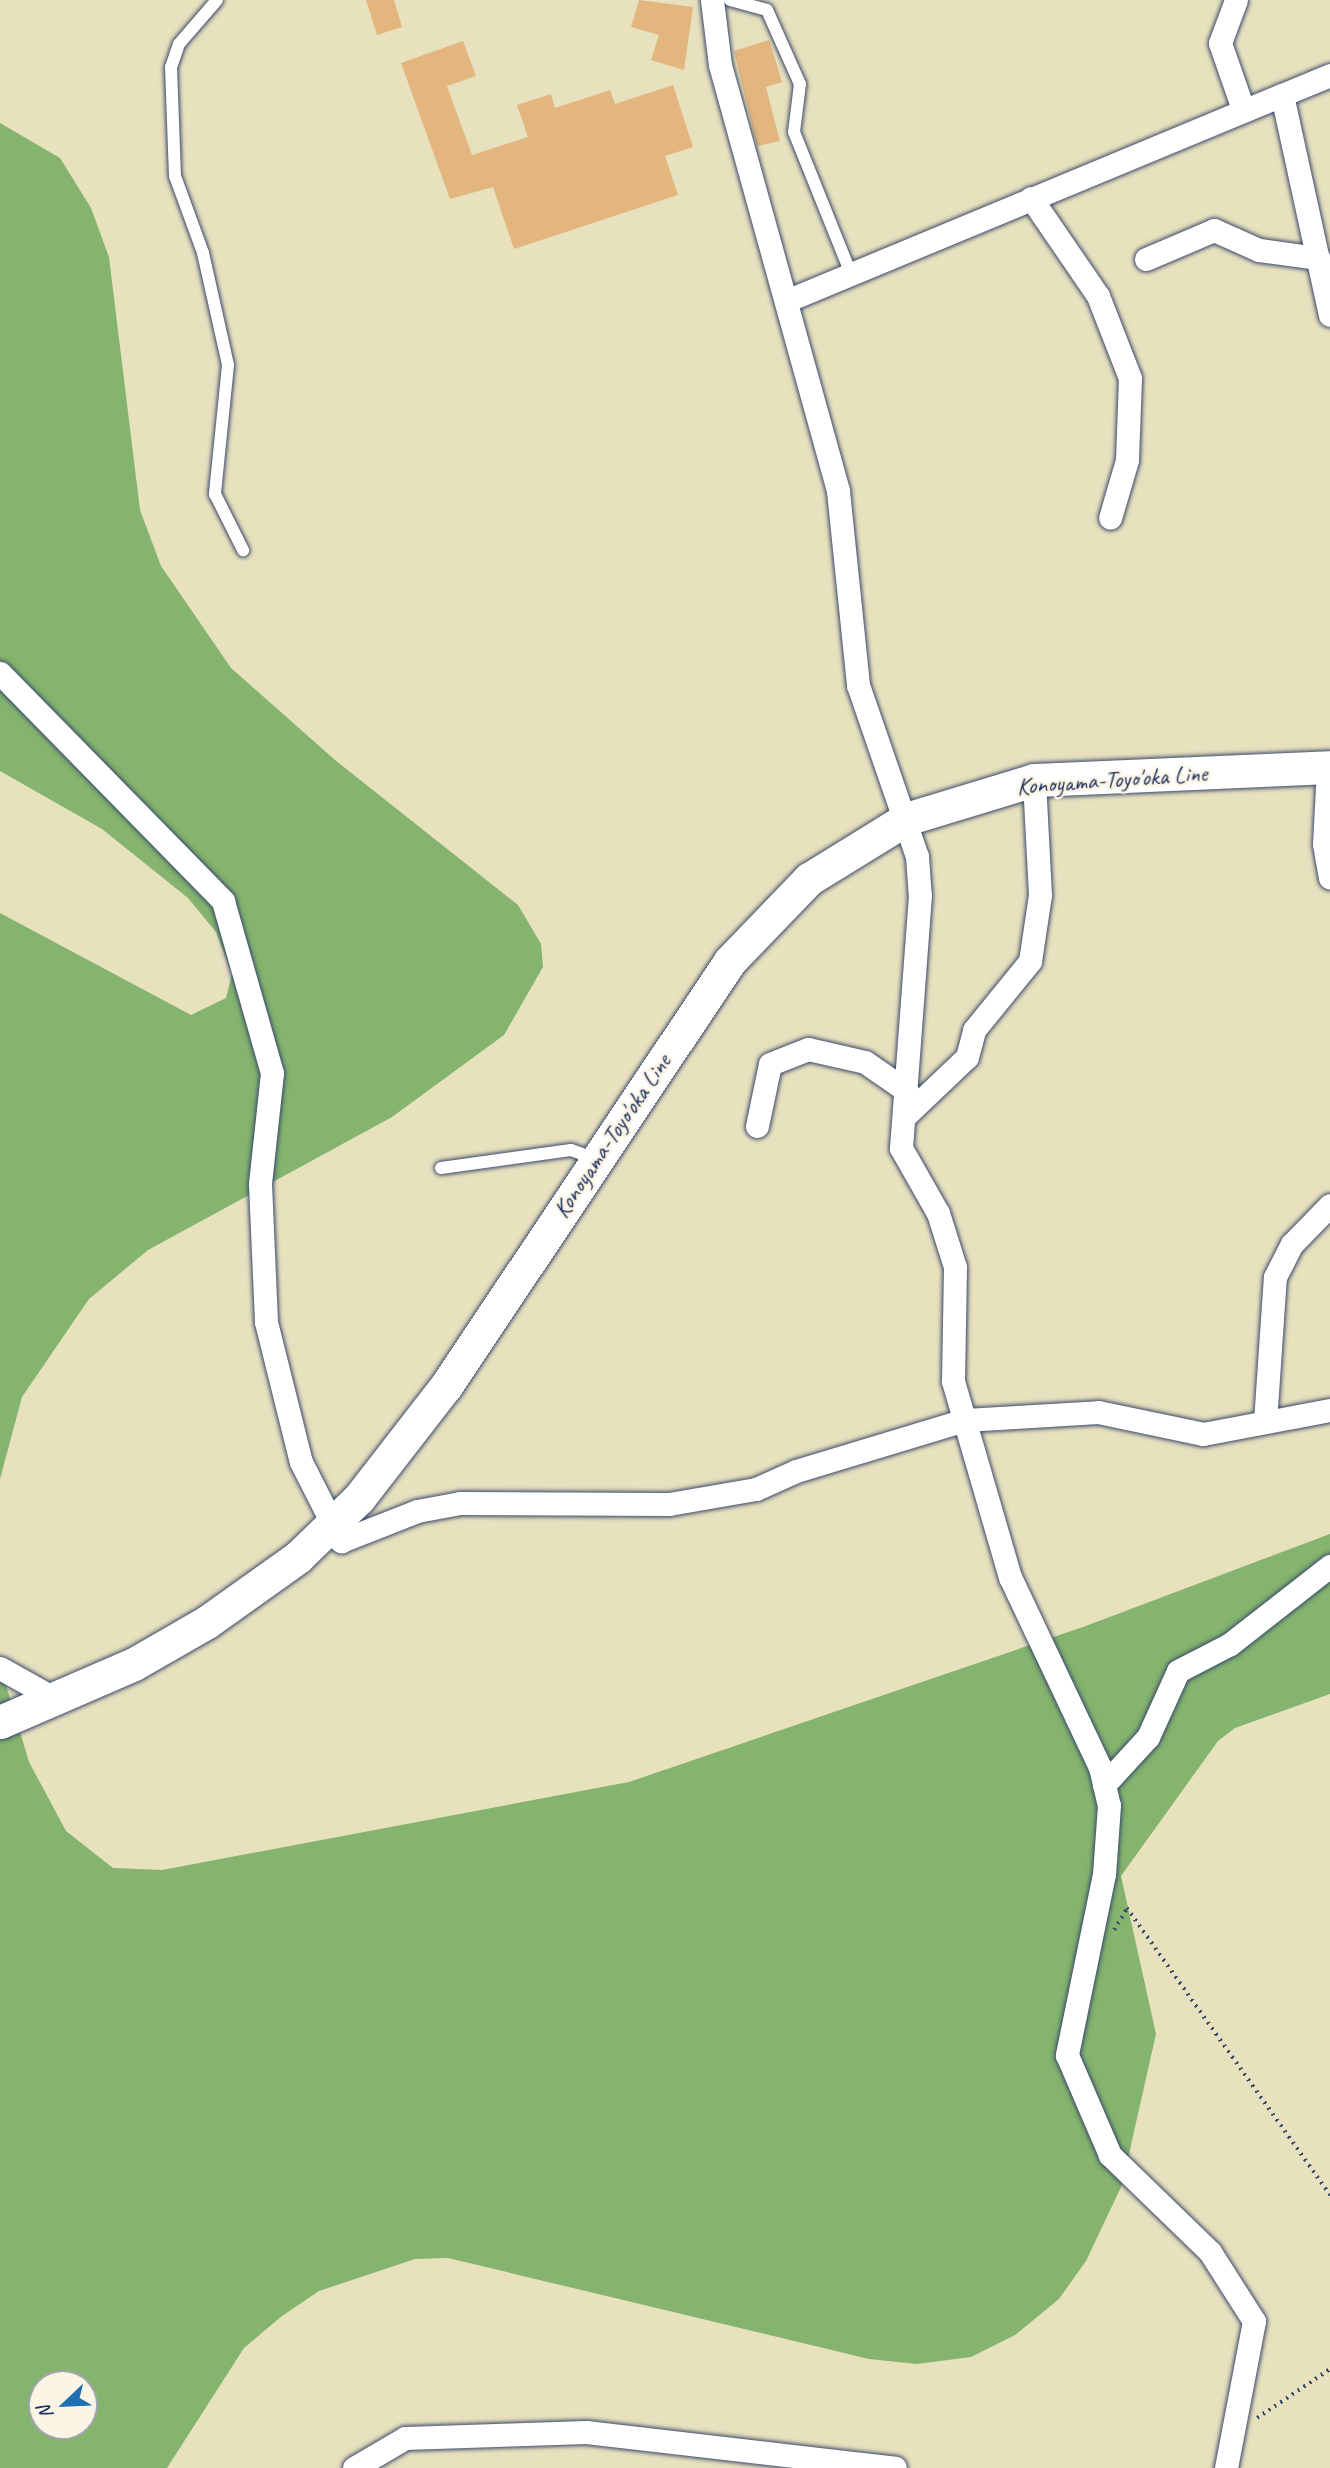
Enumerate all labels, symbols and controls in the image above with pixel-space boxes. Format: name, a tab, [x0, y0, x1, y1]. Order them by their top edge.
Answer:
street label: Konoyama-Toyo'oka Line	[1016, 759, 1208, 801]
street label: Konoyama-Toyo'oka Line	[547, 1049, 677, 1223]
north arrow	[28, 2370, 98, 2440]
text: N	[32, 2402, 59, 2423]

